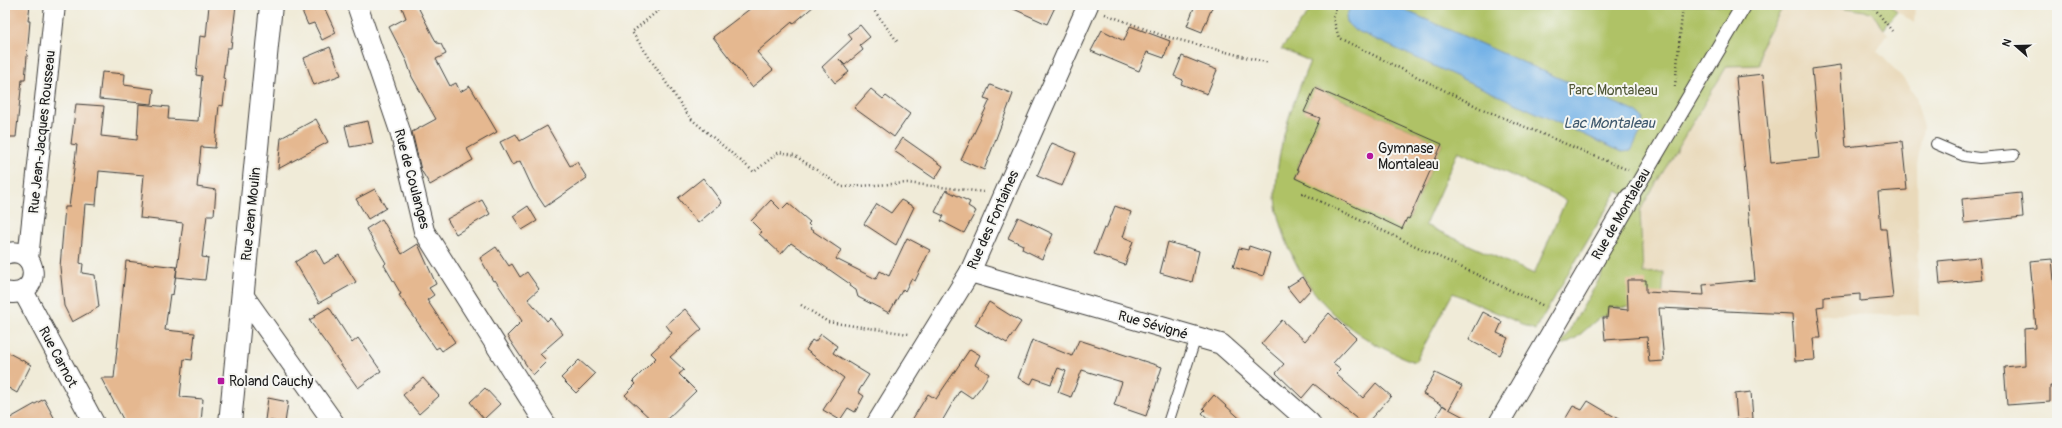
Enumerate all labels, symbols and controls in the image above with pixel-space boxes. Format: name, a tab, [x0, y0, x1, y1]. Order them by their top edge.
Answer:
north arrow	[1996, 26, 2036, 66]
text: N	[2000, 37, 2015, 48]
street label: Rue Jean-Jacques Rousseau	[25, 49, 59, 215]
park label: Parc Montaleau	[1568, 82, 1658, 99]
water label: Lac Montaleau	[1563, 114, 1656, 133]
street label: Rue de Coulanges	[390, 127, 434, 232]
place label: Gymnase Montaleau	[1378, 140, 1439, 173]
marker: Gymnase Montaleau	[1365, 151, 1375, 161]
street label: Rue de Montaleau	[1588, 165, 1654, 263]
street label: Rue Jean Moulin	[238, 166, 264, 262]
street label: Rue des Fontaines	[964, 167, 1023, 272]
street label: Rue Sévigné	[1116, 307, 1190, 343]
street label: Rue Carnot	[35, 324, 81, 391]
place label: Roland Cauchy	[229, 373, 313, 390]
marker: Roland Cauchy	[216, 376, 226, 386]

